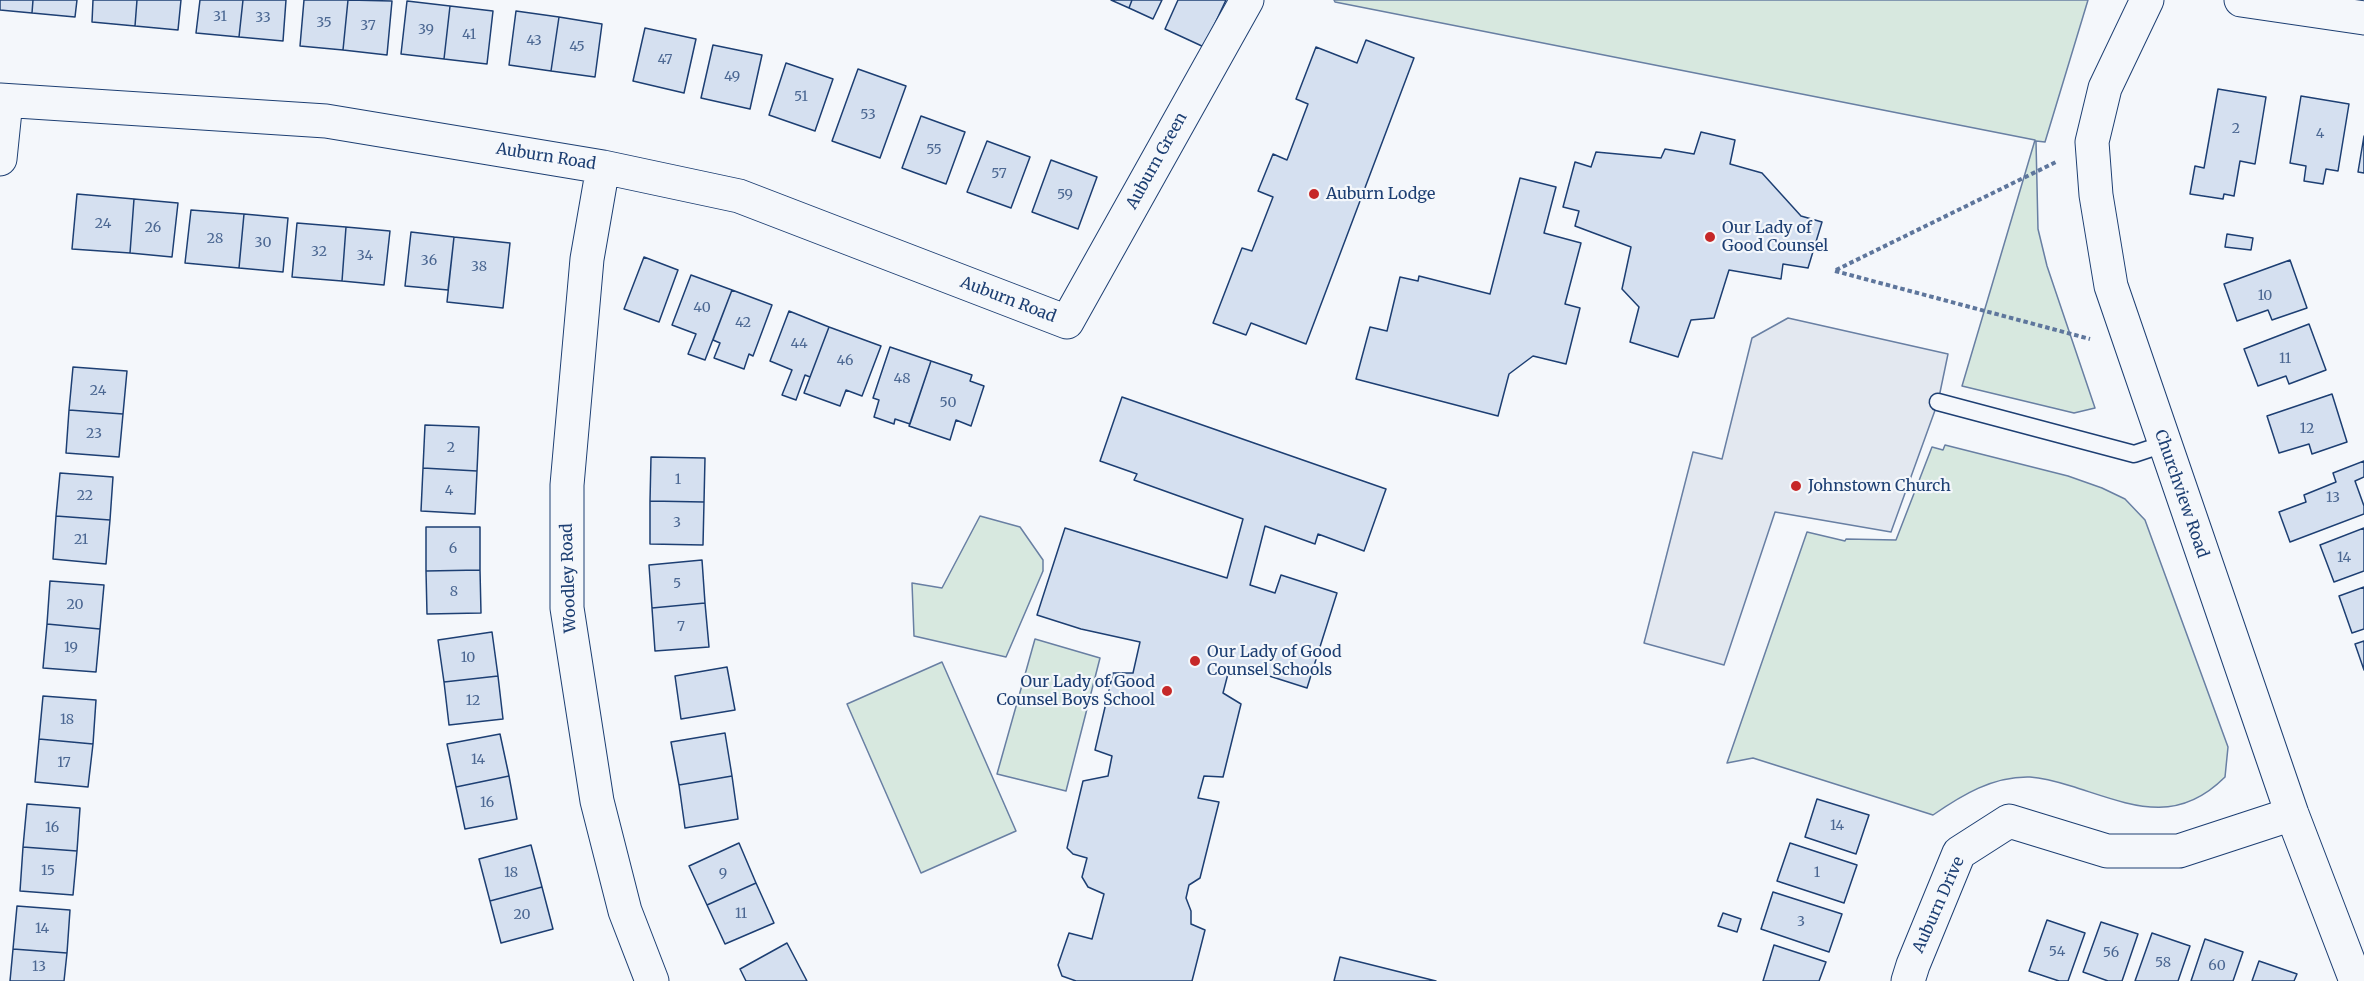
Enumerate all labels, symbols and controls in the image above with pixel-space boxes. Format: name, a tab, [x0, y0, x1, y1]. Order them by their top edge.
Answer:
house number: 31	[213, 9, 227, 25]
house number: 33	[255, 10, 271, 26]
house number: 35	[316, 15, 332, 31]
house number: 37	[360, 18, 376, 34]
house number: 39	[418, 22, 434, 38]
house number: 41	[462, 27, 476, 43]
house number: 43	[526, 33, 542, 49]
house number: 45	[569, 39, 585, 55]
house number: 47	[657, 52, 673, 68]
house number: 49	[724, 69, 740, 85]
house number: 51	[794, 89, 808, 105]
house number: 53	[860, 107, 876, 123]
street label: Auburn Green	[1123, 109, 1191, 213]
house number: 2	[2232, 121, 2240, 137]
house number: 4	[2316, 126, 2324, 142]
street label: Auburn Road	[495, 140, 597, 174]
house number: 55	[926, 142, 942, 158]
house number: 57	[991, 166, 1007, 182]
place label: Auburn Lodge	[1326, 184, 1435, 204]
house number: 59	[1057, 187, 1073, 203]
marker: Auburn Lodge	[1307, 187, 1321, 201]
house number: 24	[95, 216, 111, 232]
place label: Our Lady of Good Counsel	[1722, 218, 1828, 256]
house number: 26	[145, 220, 161, 236]
marker: Our Lady of Good Counsel	[1703, 230, 1717, 244]
house number: 28	[207, 231, 223, 247]
house number: 30	[255, 235, 271, 251]
house number: 32	[311, 244, 327, 260]
house number: 34	[357, 248, 373, 264]
house number: 36	[421, 253, 437, 269]
house number: 38	[471, 259, 487, 275]
street label: Auburn Road	[958, 273, 1058, 327]
house number: 10	[2258, 288, 2272, 304]
house number: 40	[693, 300, 711, 316]
house number: 42	[735, 315, 751, 331]
house number: 44	[790, 336, 808, 352]
house number: 11	[2279, 351, 2291, 367]
house number: 46	[837, 353, 853, 369]
house number: 48	[894, 371, 910, 387]
house number: 24	[90, 383, 106, 399]
house number: 50	[940, 395, 956, 411]
house number: 12	[2300, 421, 2314, 437]
house number: 23	[86, 426, 102, 442]
street label: Churchview Road	[2150, 427, 2212, 561]
house number: 2	[447, 440, 455, 456]
house number: 1	[675, 472, 681, 488]
place label: Johnstown Church	[1808, 476, 1951, 496]
marker: Johnstown Church	[1789, 479, 1803, 493]
house number: 4	[445, 483, 453, 499]
house number: 22	[77, 488, 93, 504]
house number: 13	[2326, 490, 2340, 506]
house number: 3	[673, 515, 681, 531]
street label: Woodley Road	[557, 523, 581, 633]
house number: 21	[74, 532, 88, 548]
house number: 6	[449, 541, 457, 557]
house number: 14	[2337, 550, 2351, 566]
house number: 5	[673, 576, 681, 592]
house number: 8	[450, 584, 458, 600]
house number: 20	[66, 597, 84, 613]
house number: 7	[677, 619, 685, 635]
house number: 19	[64, 640, 78, 656]
place label: Our Lady of Good Counsel Schools	[1207, 642, 1342, 680]
house number: 10	[461, 650, 475, 666]
marker: Our Lady of Good Counsel Schools	[1188, 654, 1202, 668]
place label: Our Lady of Good Counsel Boys School	[997, 672, 1155, 710]
marker: Our Lady of Good Counsel Boys School	[1160, 684, 1174, 698]
house number: 12	[466, 693, 480, 709]
house number: 18	[60, 712, 74, 728]
house number: 14	[471, 752, 485, 768]
house number: 17	[57, 755, 71, 771]
house number: 16	[480, 795, 494, 811]
house number: 14	[1830, 818, 1844, 834]
house number: 16	[45, 820, 59, 836]
street label: Auburn Drive	[1909, 854, 1969, 956]
house number: 15	[41, 863, 55, 879]
house number: 18	[504, 865, 518, 881]
house number: 1	[1814, 865, 1820, 881]
house number: 9	[719, 866, 727, 882]
house number: 11	[735, 906, 747, 922]
house number: 20	[513, 907, 531, 923]
house number: 3	[1797, 914, 1805, 930]
house number: 14	[35, 921, 49, 937]
house number: 54	[2049, 944, 2065, 960]
house number: 56	[2103, 945, 2119, 961]
house number: 58	[2155, 955, 2171, 971]
house number: 60	[2208, 958, 2226, 974]
house number: 13	[32, 959, 46, 975]

